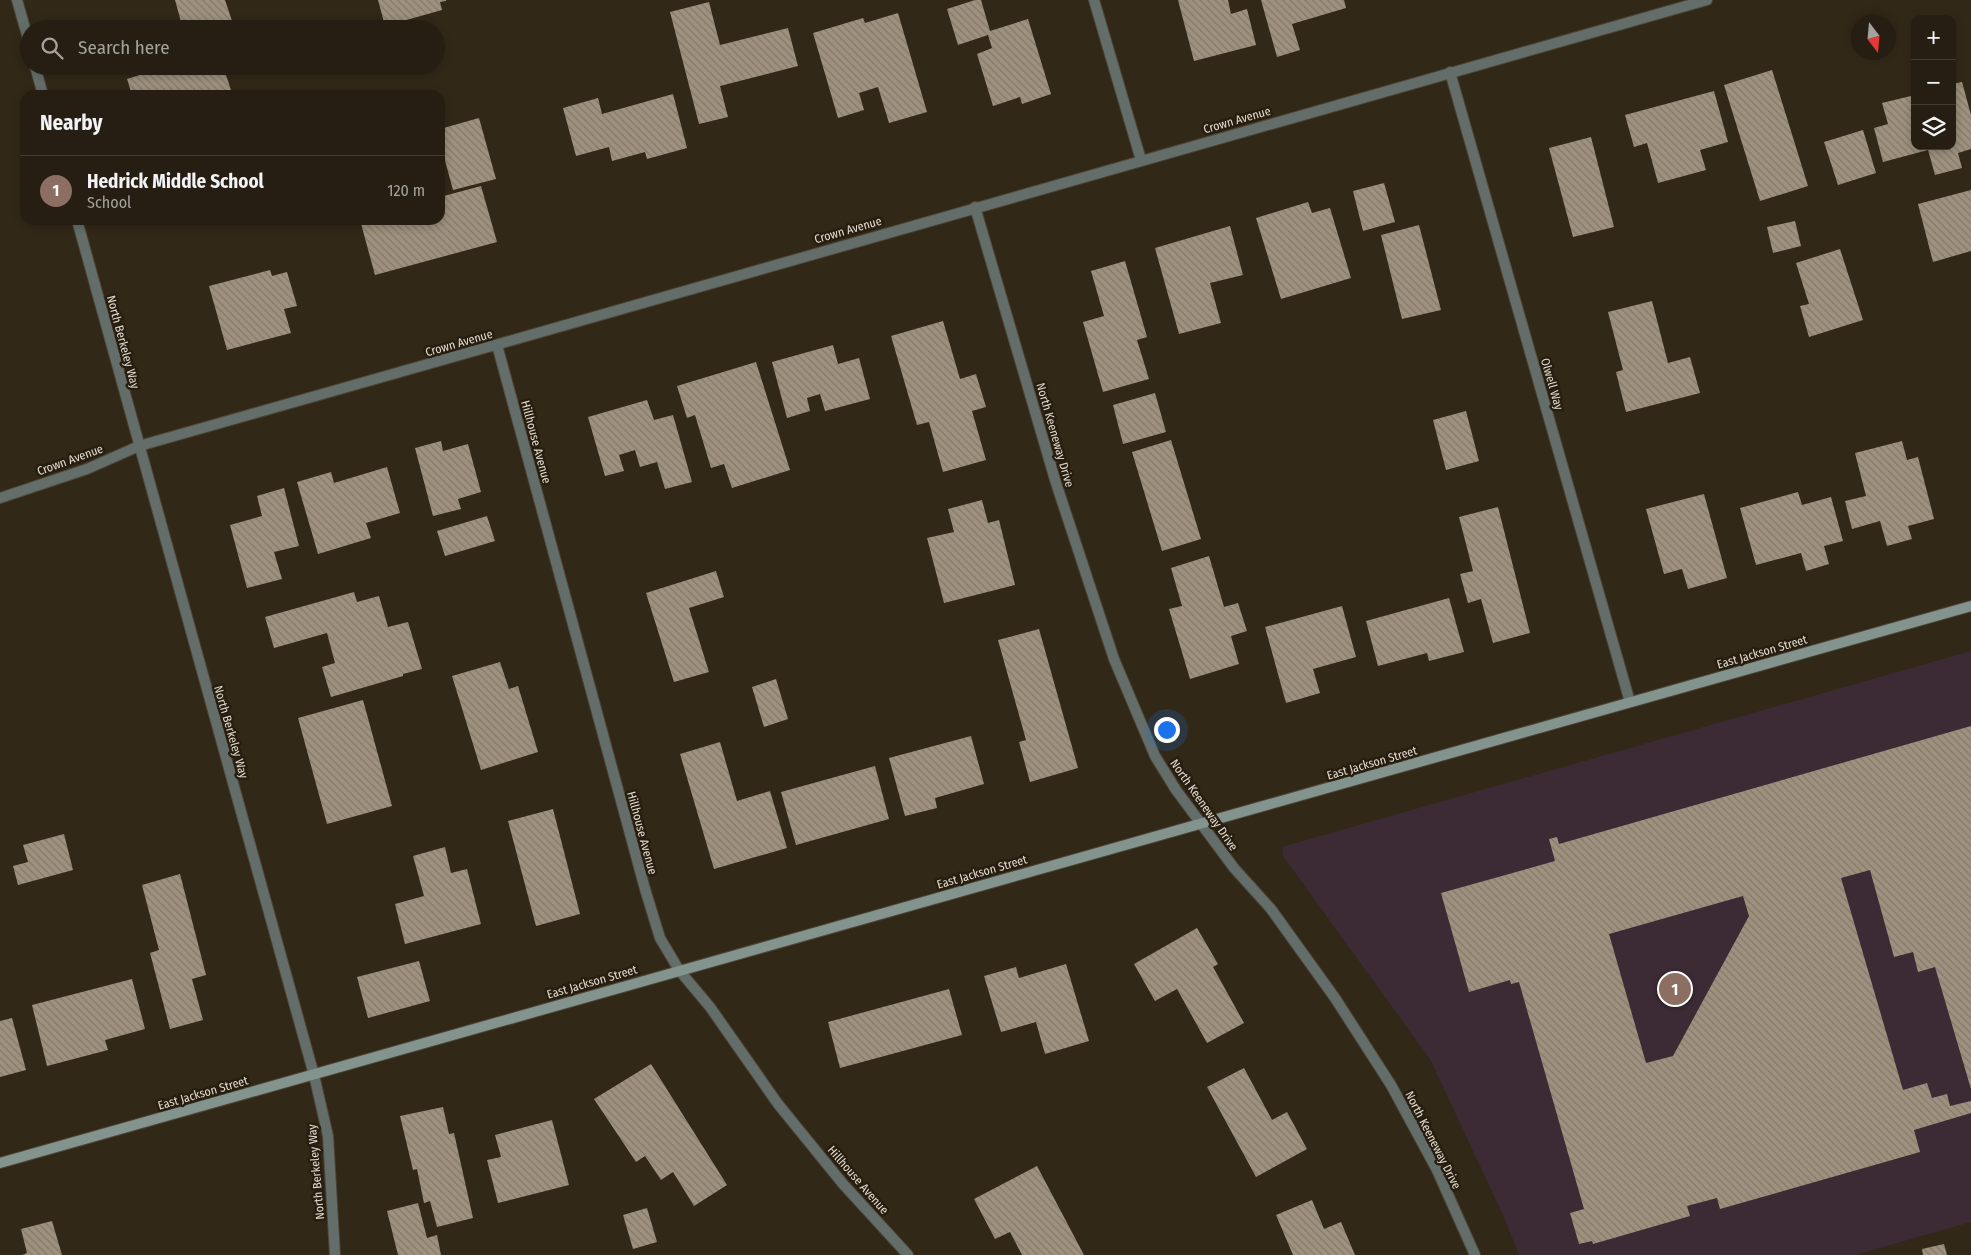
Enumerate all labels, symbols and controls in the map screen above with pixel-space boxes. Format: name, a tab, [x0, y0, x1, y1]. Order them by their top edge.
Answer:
north arrow	[1851, 15, 1896, 60]
map controls	[1911, 15, 1956, 150]
button: +	[1911, 15, 1956, 60]
search box	[20, 20, 445, 75]
icon: search	[38, 34, 66, 62]
text: Search here	[78, 36, 170, 59]
button: −	[1911, 60, 1956, 105]
street label: Crown Avenue	[1202, 104, 1272, 136]
button: layers	[1911, 105, 1956, 150]
text: Nearby	[40, 110, 102, 136]
text: Hedrick Middle School	[87, 170, 264, 193]
text: 1	[53, 181, 59, 200]
text: 120 m	[387, 181, 425, 200]
text: School	[87, 193, 131, 212]
street label: Crown Avenue	[813, 214, 883, 246]
street label: North Berkeley Way	[104, 294, 142, 391]
street label: Crown Avenue	[424, 327, 494, 359]
street label: Olwell Way	[1538, 356, 1566, 412]
street label: North Keeneway Drive	[1033, 381, 1077, 489]
street label: Hillhouse Avenue	[518, 399, 554, 485]
street label: Crown Avenue	[35, 442, 105, 478]
street label: East Jackson Street	[1715, 632, 1809, 672]
street label: North Berkeley Way	[211, 684, 251, 781]
your location	[1154, 717, 1180, 743]
street label: East Jackson Street	[1325, 743, 1419, 783]
street label: North Keeneway Drive	[1167, 757, 1241, 853]
street label: Hillhouse Avenue	[624, 790, 660, 876]
street label: East Jackson Street	[935, 852, 1029, 892]
street label: East Jackson Street	[545, 962, 639, 1002]
pin: 1	[1659, 970, 1691, 1008]
street label: East Jackson Street	[156, 1073, 250, 1113]
street label: North Keeneway Drive	[1402, 1089, 1464, 1191]
street label: North Berkeley Way	[305, 1123, 327, 1220]
street label: Hillhouse Avenue	[825, 1143, 891, 1217]

